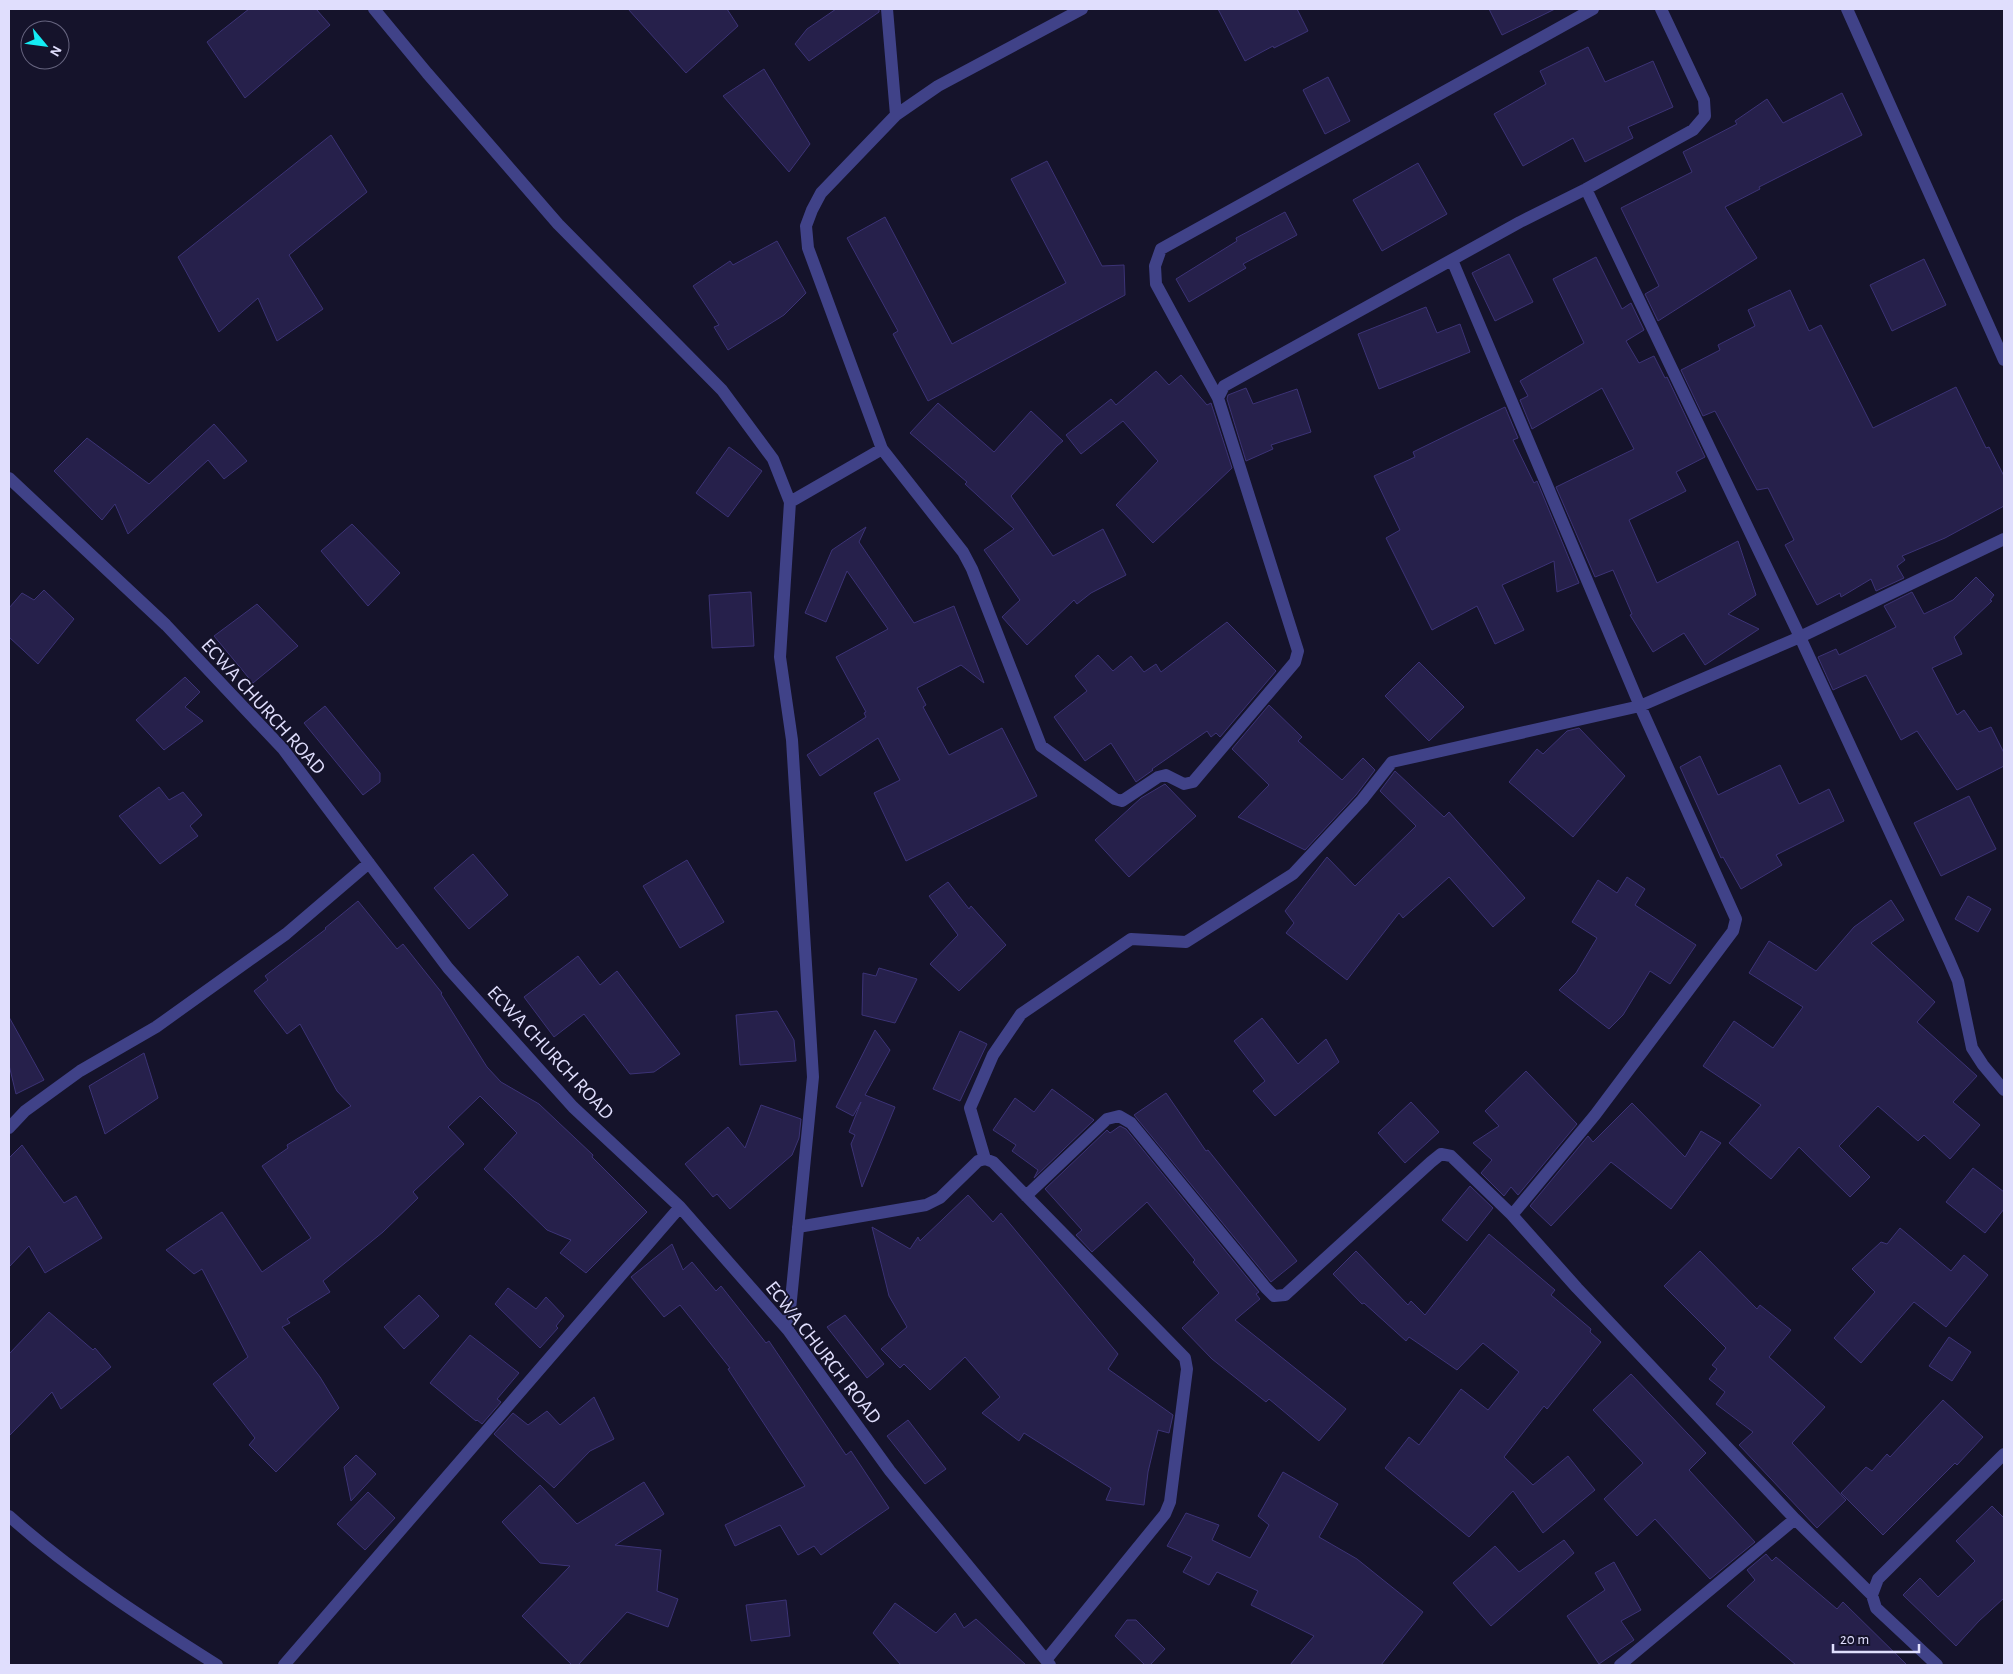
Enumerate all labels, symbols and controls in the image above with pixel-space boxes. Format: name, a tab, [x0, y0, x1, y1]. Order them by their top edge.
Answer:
north arrow	[20, 20, 70, 70]
text: N	[47, 43, 64, 58]
street label: ECWA CHURCH ROAD	[197, 635, 329, 778]
street label: ECWA CHURCH ROAD	[483, 982, 617, 1123]
street label: ECWA CHURCH ROAD	[762, 1278, 885, 1428]
scale bar	[1833, 1622, 1919, 1654]
text: 20 m	[1840, 1632, 1869, 1647]

